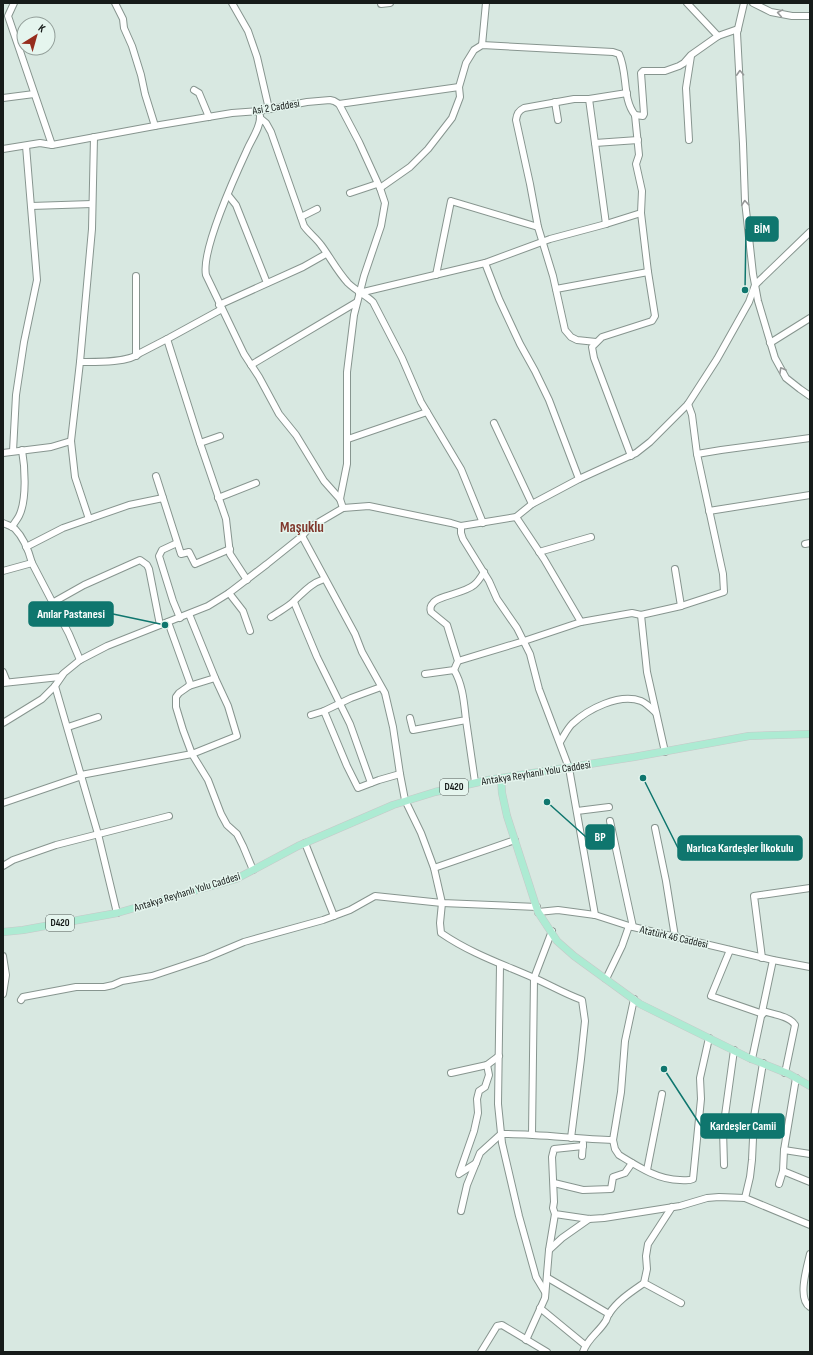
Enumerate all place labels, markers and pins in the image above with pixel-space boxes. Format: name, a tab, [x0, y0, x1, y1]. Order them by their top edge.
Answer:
callout: BİM	[746, 217, 778, 241]
callout: Anılar Pastanesi	[29, 602, 113, 626]
callout: BP	[586, 825, 614, 849]
callout: Narlıca Kardeşler İlkokulu	[678, 836, 802, 860]
callout: Kardeşler Camii	[701, 1114, 784, 1138]

